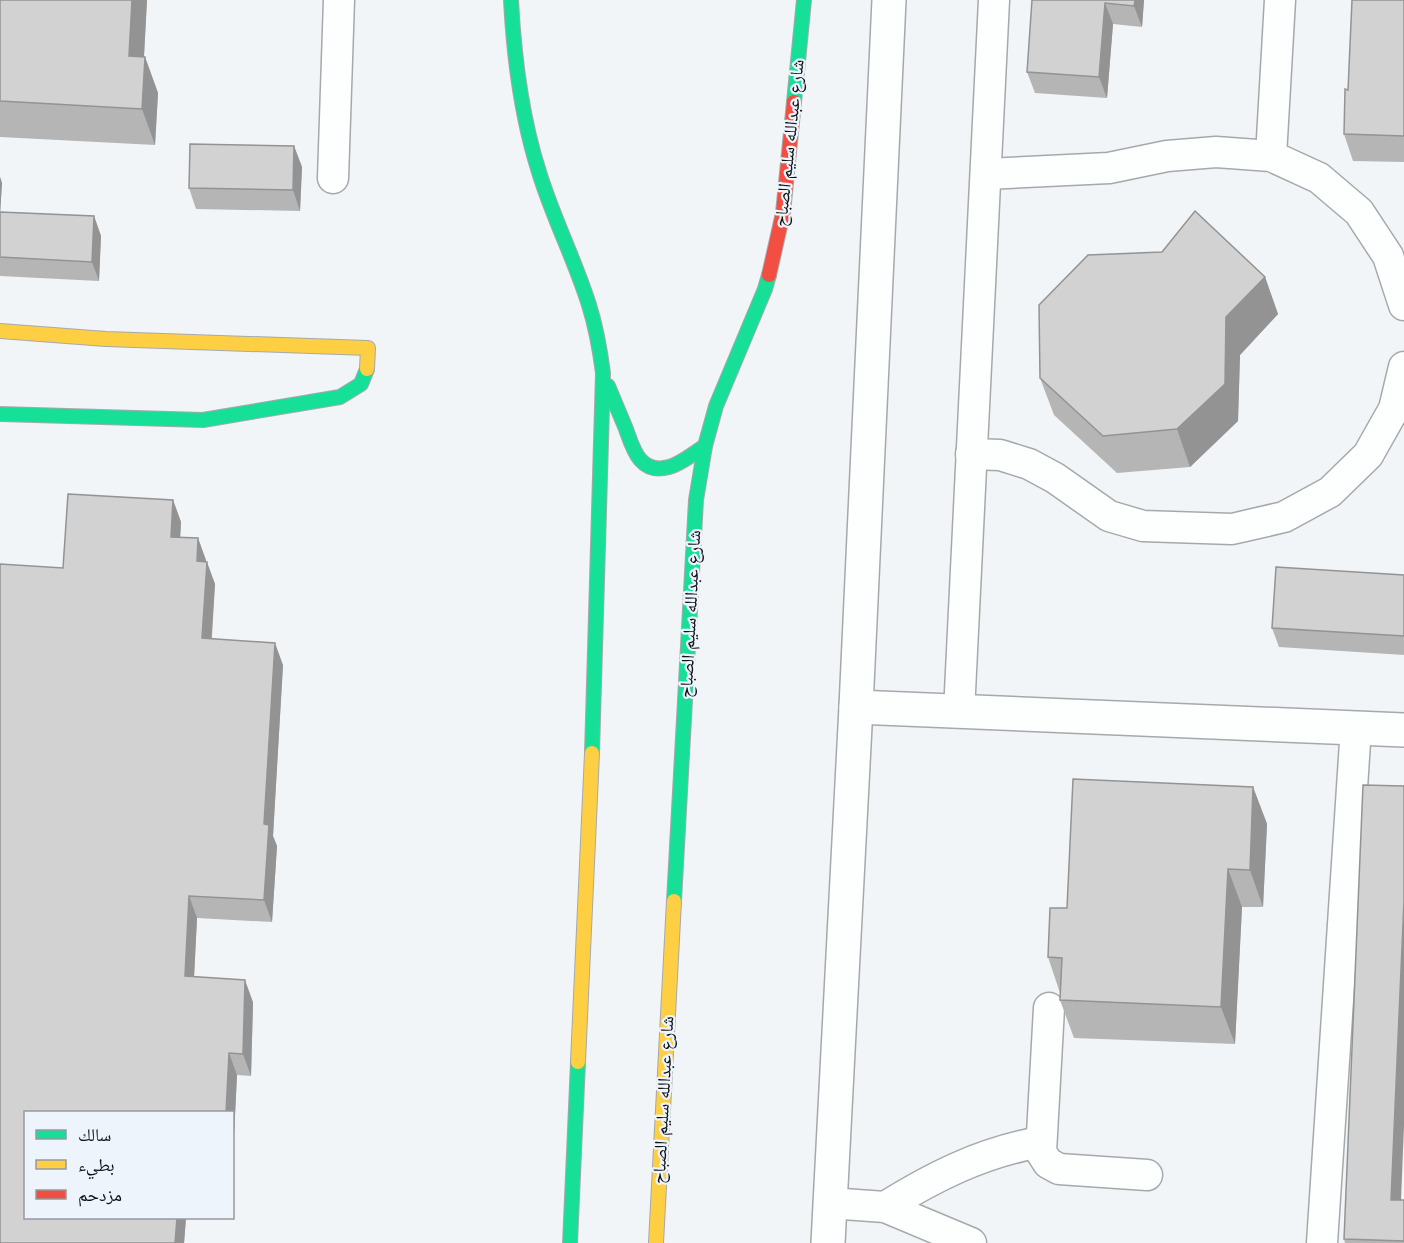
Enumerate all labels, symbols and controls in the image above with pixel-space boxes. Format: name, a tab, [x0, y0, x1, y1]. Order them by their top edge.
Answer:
street label: شارع عبدالله سليم الصباح	[768, 58, 810, 228]
street label: شارع عبدالله سليم الصباح	[674, 529, 706, 699]
street label: شارع عبدالله سليم الصباح	[647, 1015, 679, 1185]
legend	[24, 1111, 234, 1219]
text: سالك	[78, 1123, 111, 1146]
text: بطيء	[78, 1153, 115, 1180]
text: مزدحم	[78, 1183, 122, 1207]

